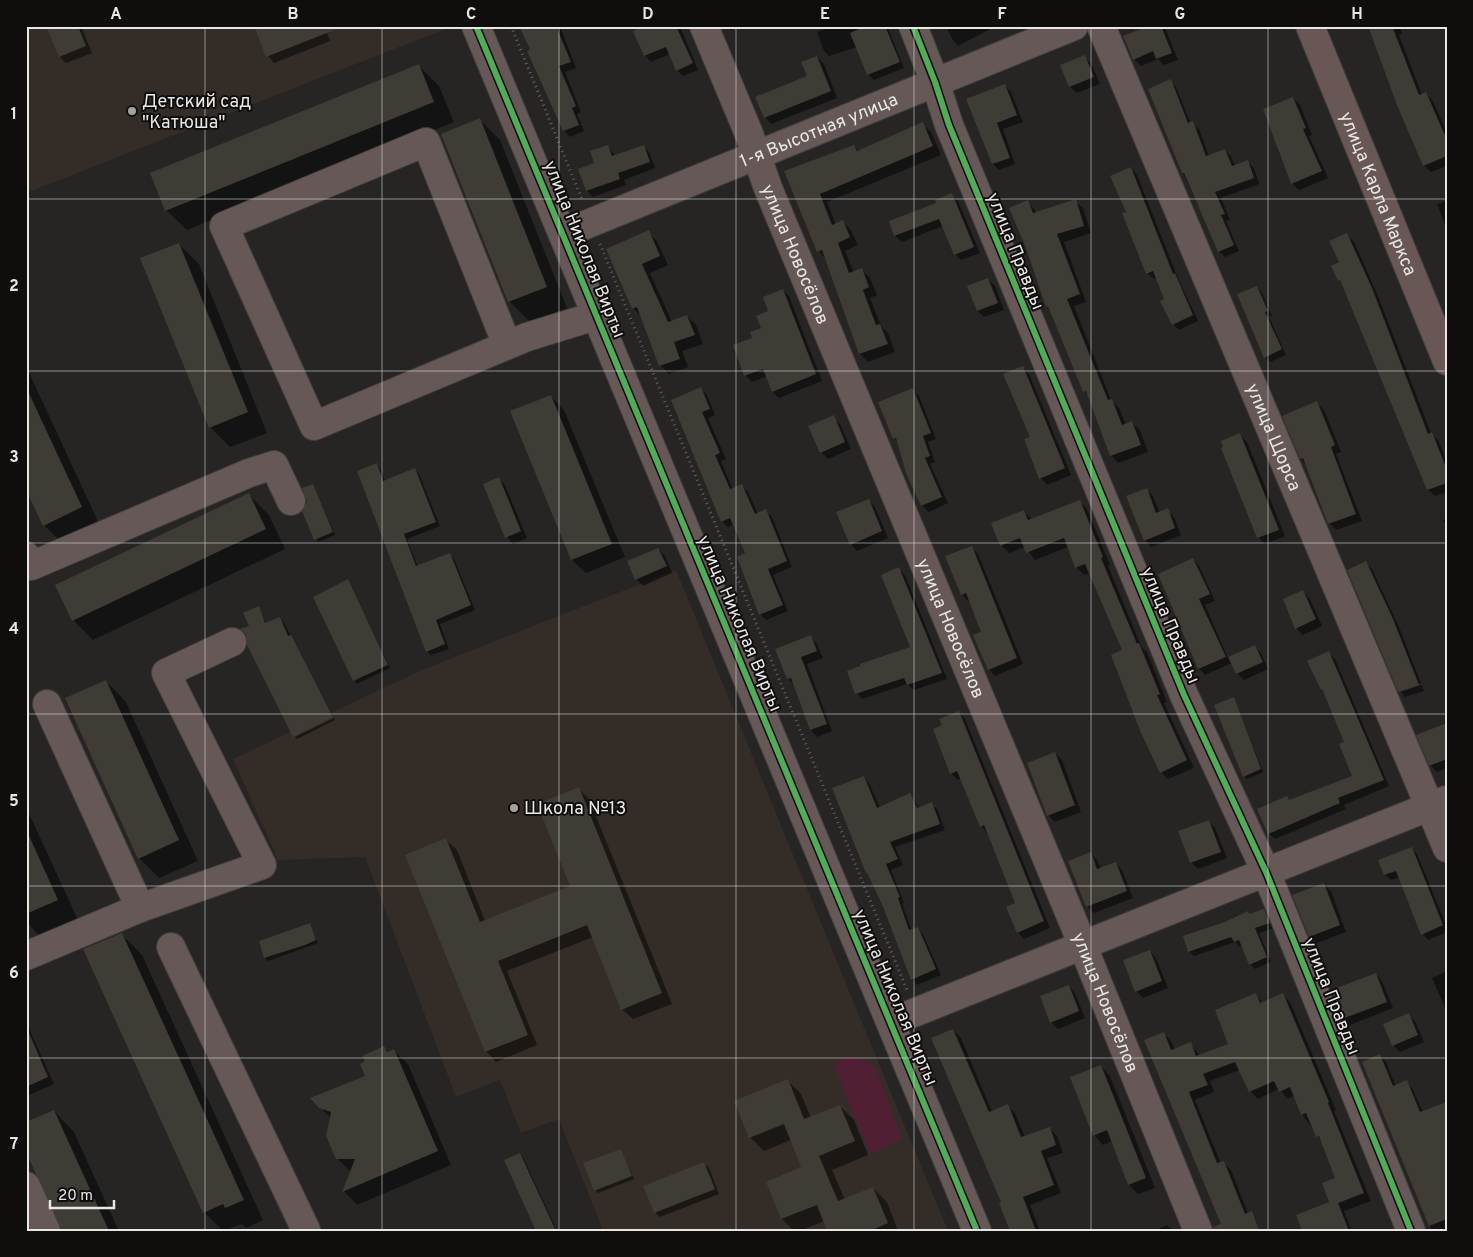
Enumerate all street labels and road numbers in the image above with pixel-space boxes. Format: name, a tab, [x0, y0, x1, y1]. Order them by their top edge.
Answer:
street label: 1-я Высотная улица	[737, 89, 902, 174]
street label: улица Карла Маркса	[1333, 109, 1421, 279]
street label: улица Николая Вирты	[537, 157, 630, 342]
street label: улица Новосёлов	[755, 181, 833, 328]
street label: улица Правды	[981, 190, 1049, 314]
street label: улица Щорса	[1240, 380, 1306, 495]
street label: улица Николая Вирты	[691, 532, 786, 715]
street label: улица Новосёлов	[910, 555, 989, 702]
street label: улица Правды	[1135, 564, 1205, 687]
street label: улица Николая Вирты	[847, 906, 942, 1089]
street label: улица Новосёлов	[1066, 929, 1143, 1077]
street label: улица Правды	[1297, 935, 1365, 1059]

